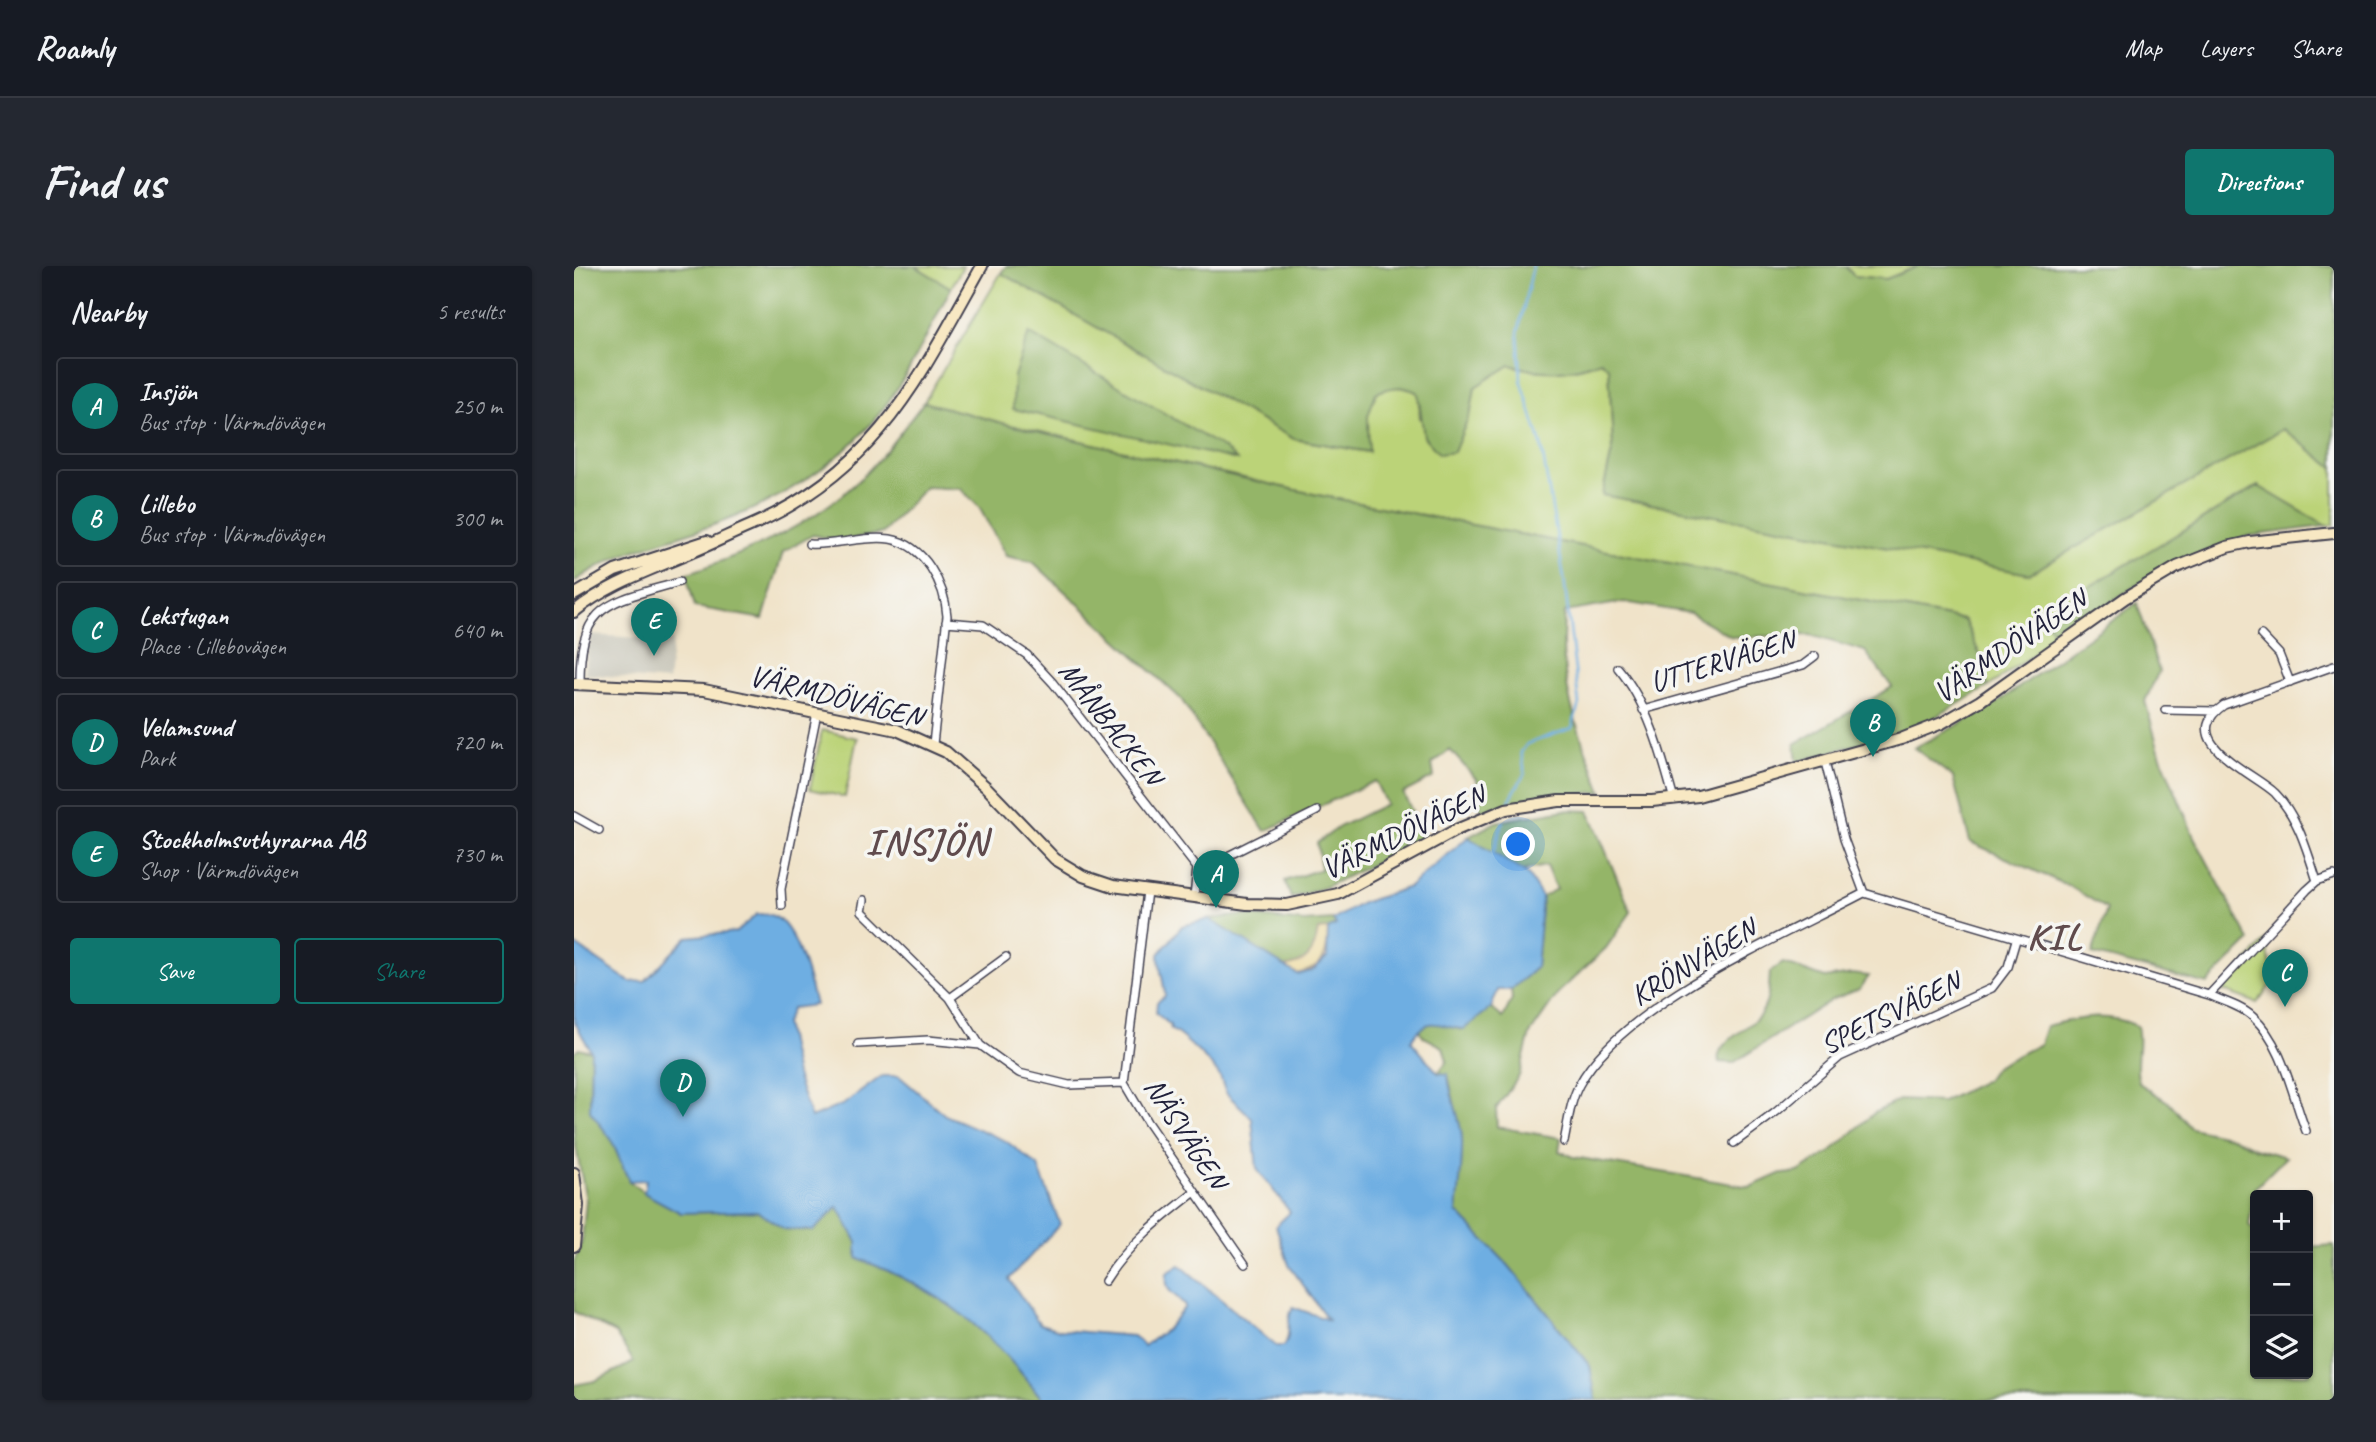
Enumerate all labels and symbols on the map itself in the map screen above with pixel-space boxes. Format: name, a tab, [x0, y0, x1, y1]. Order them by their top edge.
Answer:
street label: VÄRMDÖVÄGEN	[1926, 579, 2097, 711]
pin: E	[631, 598, 677, 656]
street label: UTTERVÄGEN	[1645, 620, 1803, 701]
street label: MÅNBACKEN	[1051, 653, 1174, 796]
street label: VÄRMDÖVÄGEN	[746, 656, 930, 737]
pin: B	[1850, 699, 1896, 757]
street label: VÄRMDÖVÄGEN	[1315, 774, 1494, 888]
district label: INSJÖN	[865, 818, 993, 865]
your location	[1501, 827, 1535, 861]
pin: A	[1193, 850, 1239, 908]
street label: KRÖNVÄGEN	[1623, 908, 1766, 1014]
district label: KIL	[2027, 913, 2083, 960]
pin: C	[2262, 949, 2308, 1007]
street label: SPETSVÄGEN	[1814, 961, 1970, 1063]
pin: D	[660, 1059, 706, 1117]
street label: NÄSVÄGEN	[1136, 1070, 1238, 1199]

